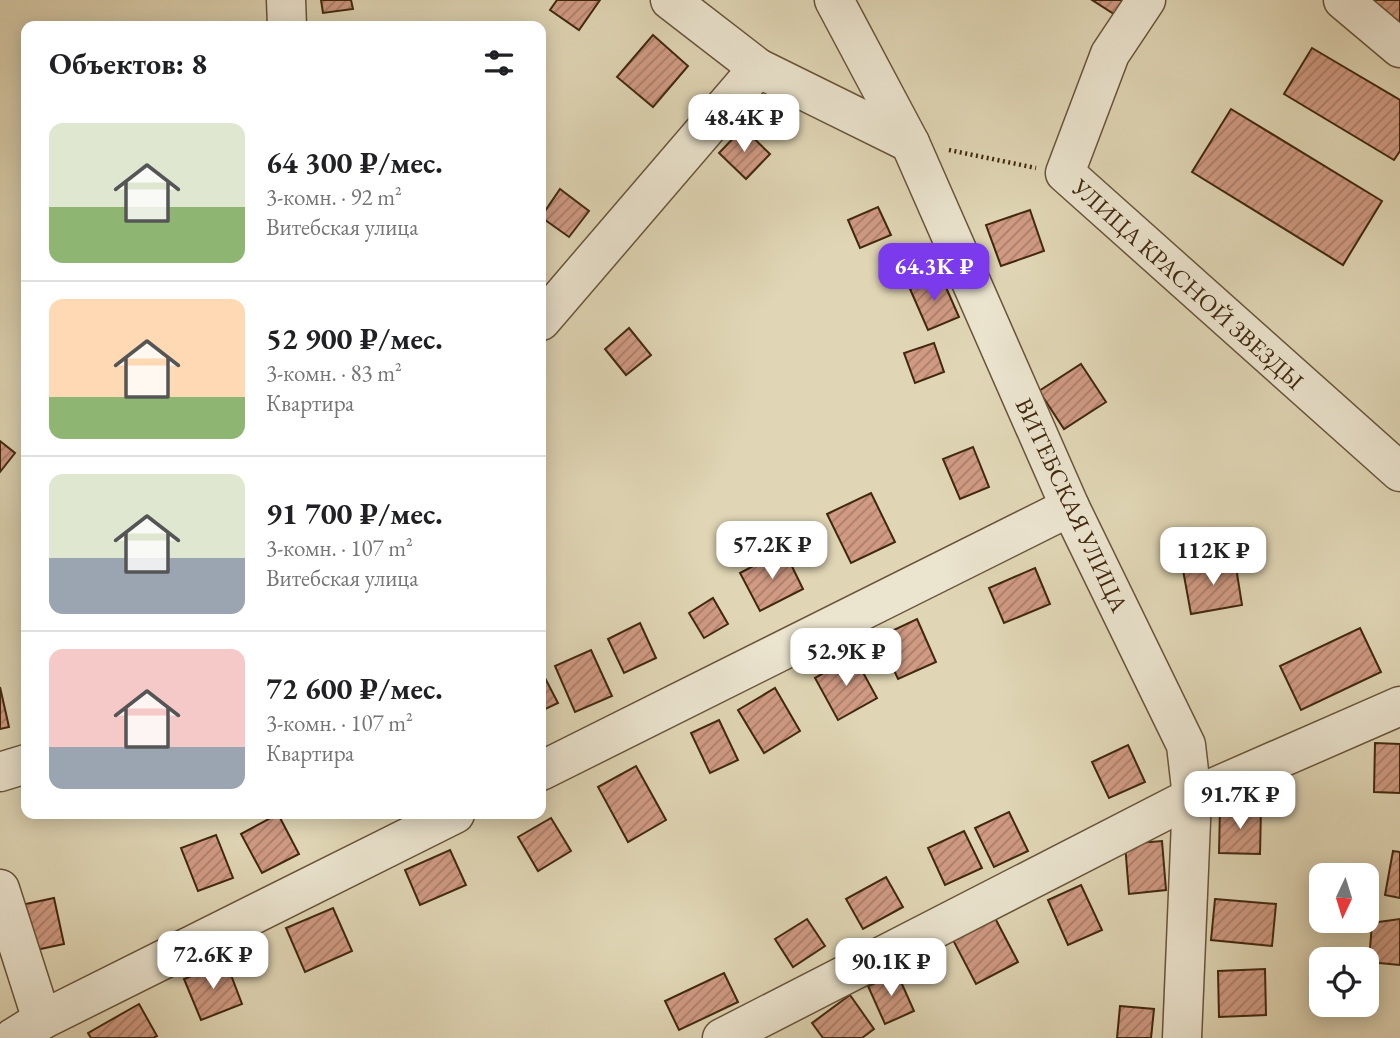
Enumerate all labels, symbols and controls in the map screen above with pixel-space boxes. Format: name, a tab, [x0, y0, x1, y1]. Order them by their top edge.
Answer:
text: Объектов: 8	[49, 44, 207, 83]
icon: filters	[480, 44, 518, 82]
pin: 48.4K ₽	[679, 94, 809, 154]
text: 48.4K ₽	[704, 102, 784, 132]
text: 64 300 ₽/мес.	[266, 143, 443, 182]
icon: home	[105, 151, 189, 235]
street label: УЛИЦА КРАСНОЙ ЗВЕЗДЫ	[1065, 171, 1310, 396]
text: 3-комн. · 92 m²	[266, 182, 402, 212]
text: Витебская улица	[266, 212, 418, 242]
pin: 64.3K ₽	[869, 244, 999, 303]
text: 64.3K ₽	[894, 251, 974, 281]
text: 52 900 ₽/мес.	[266, 319, 443, 358]
icon: home	[105, 327, 189, 411]
text: 3-комн. · 83 m²	[266, 358, 402, 388]
text: Квартира	[266, 388, 354, 418]
street label: ВИТЕБСКАЯ УЛИЦА	[1009, 393, 1135, 617]
text: 91 700 ₽/мес.	[266, 494, 443, 533]
icon: home	[105, 502, 189, 586]
pin: 57.2K ₽	[707, 522, 837, 581]
pin: 112K ₽	[1156, 528, 1270, 587]
text: 57.2K ₽	[732, 529, 812, 559]
text: 3-комн. · 107 m²	[266, 533, 413, 563]
text: 112K ₽	[1176, 535, 1250, 565]
text: Витебская улица	[266, 563, 418, 593]
pin: 52.9K ₽	[781, 628, 911, 688]
text: 52.9K ₽	[806, 636, 886, 666]
text: 72 600 ₽/мес.	[266, 669, 443, 708]
icon: home	[105, 677, 189, 761]
text: 3-комн. · 107 m²	[266, 708, 413, 738]
text: Квартира	[266, 738, 354, 768]
pin: 91.7K ₽	[1175, 772, 1305, 831]
text: 91.7K ₽	[1200, 779, 1280, 809]
north arrow	[1309, 863, 1379, 933]
map controls	[1309, 863, 1379, 1017]
pin: 72.6K ₽	[148, 932, 278, 991]
text: 72.6K ₽	[173, 939, 253, 969]
pin: 90.1K ₽	[826, 939, 956, 998]
text: 90.1K ₽	[851, 946, 931, 976]
button: locate	[1309, 947, 1379, 1017]

